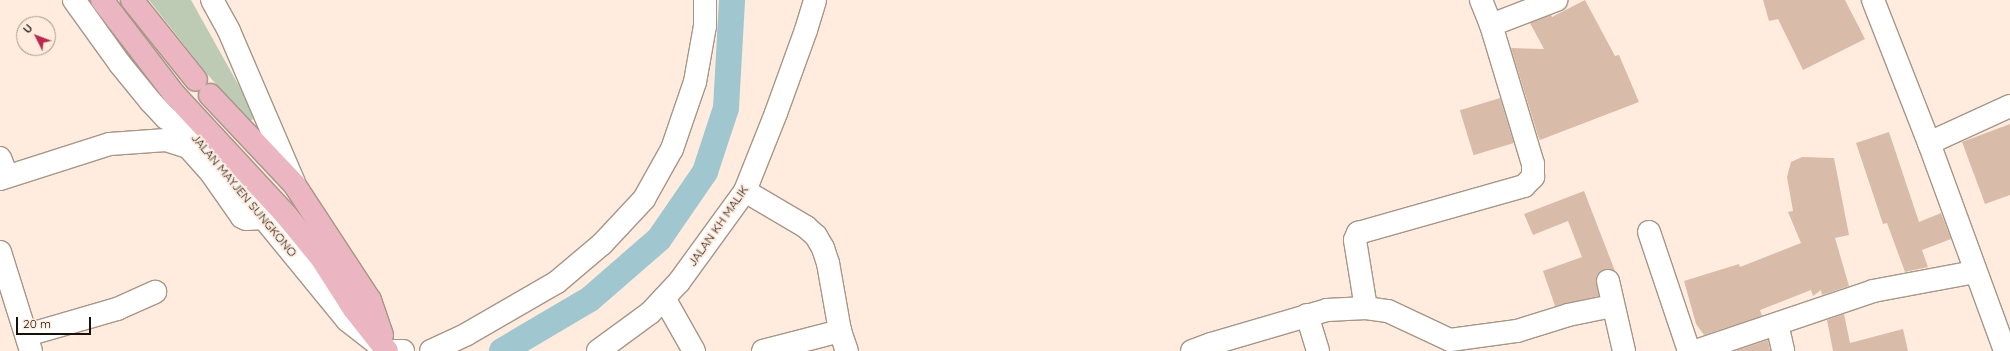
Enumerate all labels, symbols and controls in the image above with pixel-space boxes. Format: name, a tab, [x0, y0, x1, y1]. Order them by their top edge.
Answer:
north arrow	[16, 16, 56, 56]
text: U	[20, 21, 36, 36]
street label: JALAN MAYJEN SUNGKONO	[188, 130, 300, 260]
street label: JALAN KH MALIK	[685, 183, 751, 269]
scale bar	[18, 309, 93, 335]
text: 20 m	[23, 316, 51, 331]

